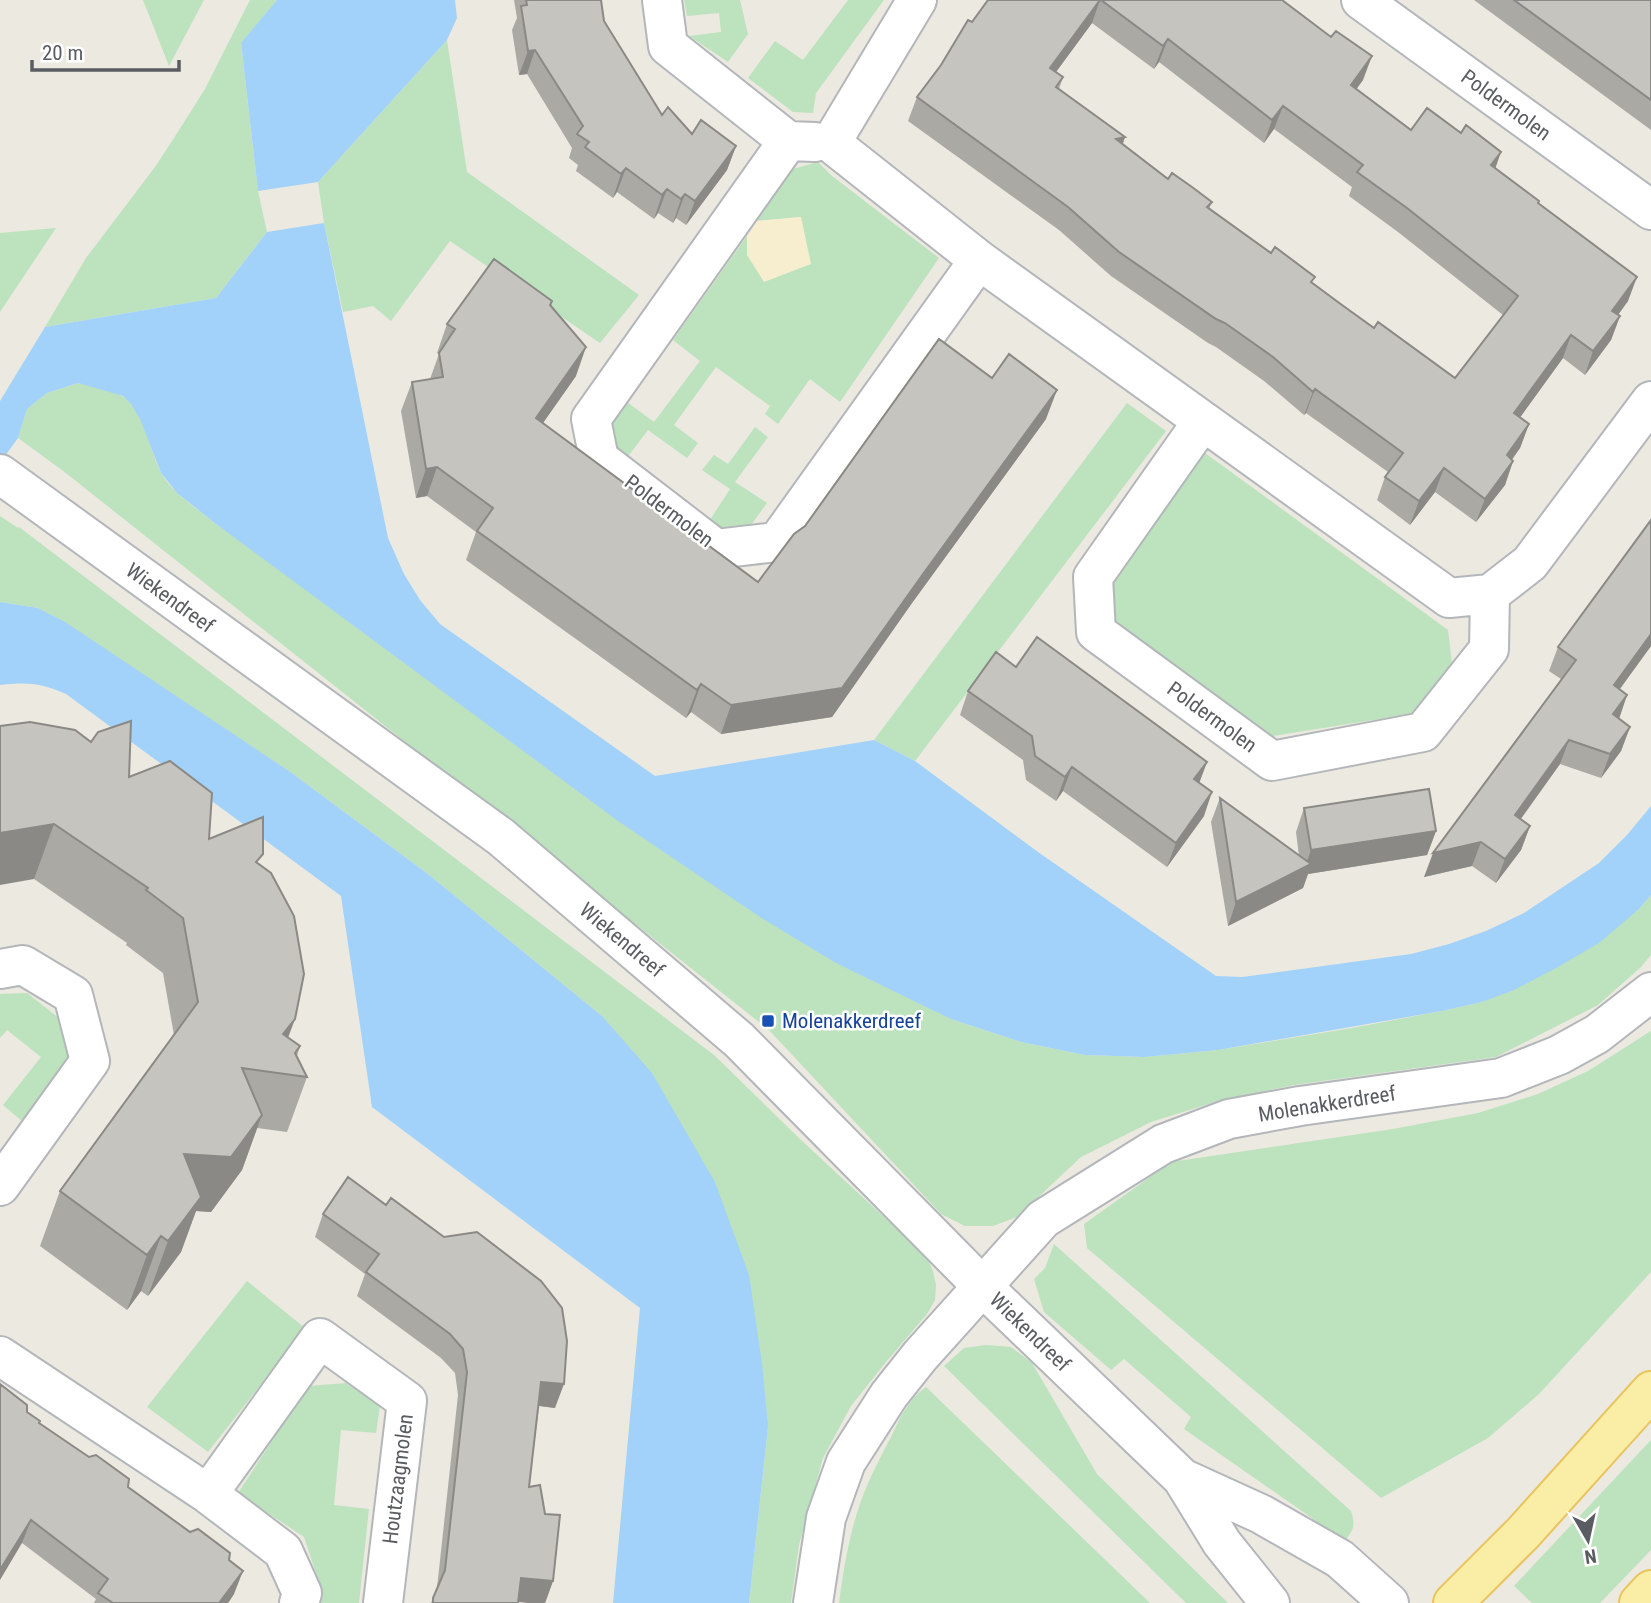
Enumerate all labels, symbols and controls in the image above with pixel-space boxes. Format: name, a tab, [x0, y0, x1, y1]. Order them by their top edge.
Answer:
scale bar	[32, 28, 178, 72]
text: 20 m	[42, 41, 83, 65]
street label: Poldermolen	[1457, 65, 1555, 145]
street label: Poldermolen	[620, 470, 718, 552]
street label: Wiekendreef	[121, 558, 219, 638]
street label: Poldermolen	[1163, 677, 1261, 757]
street label: Wiekendreef	[575, 898, 669, 982]
place label: Molenakkerdreef	[782, 1009, 921, 1033]
marker: Molenakkerdreef	[760, 1013, 776, 1029]
street label: Molenakkerdreef	[1256, 1081, 1398, 1127]
street label: Wiekendreef	[985, 1288, 1076, 1377]
street label: Houtzaagmolen	[378, 1413, 418, 1545]
north arrow	[1553, 1505, 1623, 1575]
text: N	[1583, 1544, 1598, 1569]

